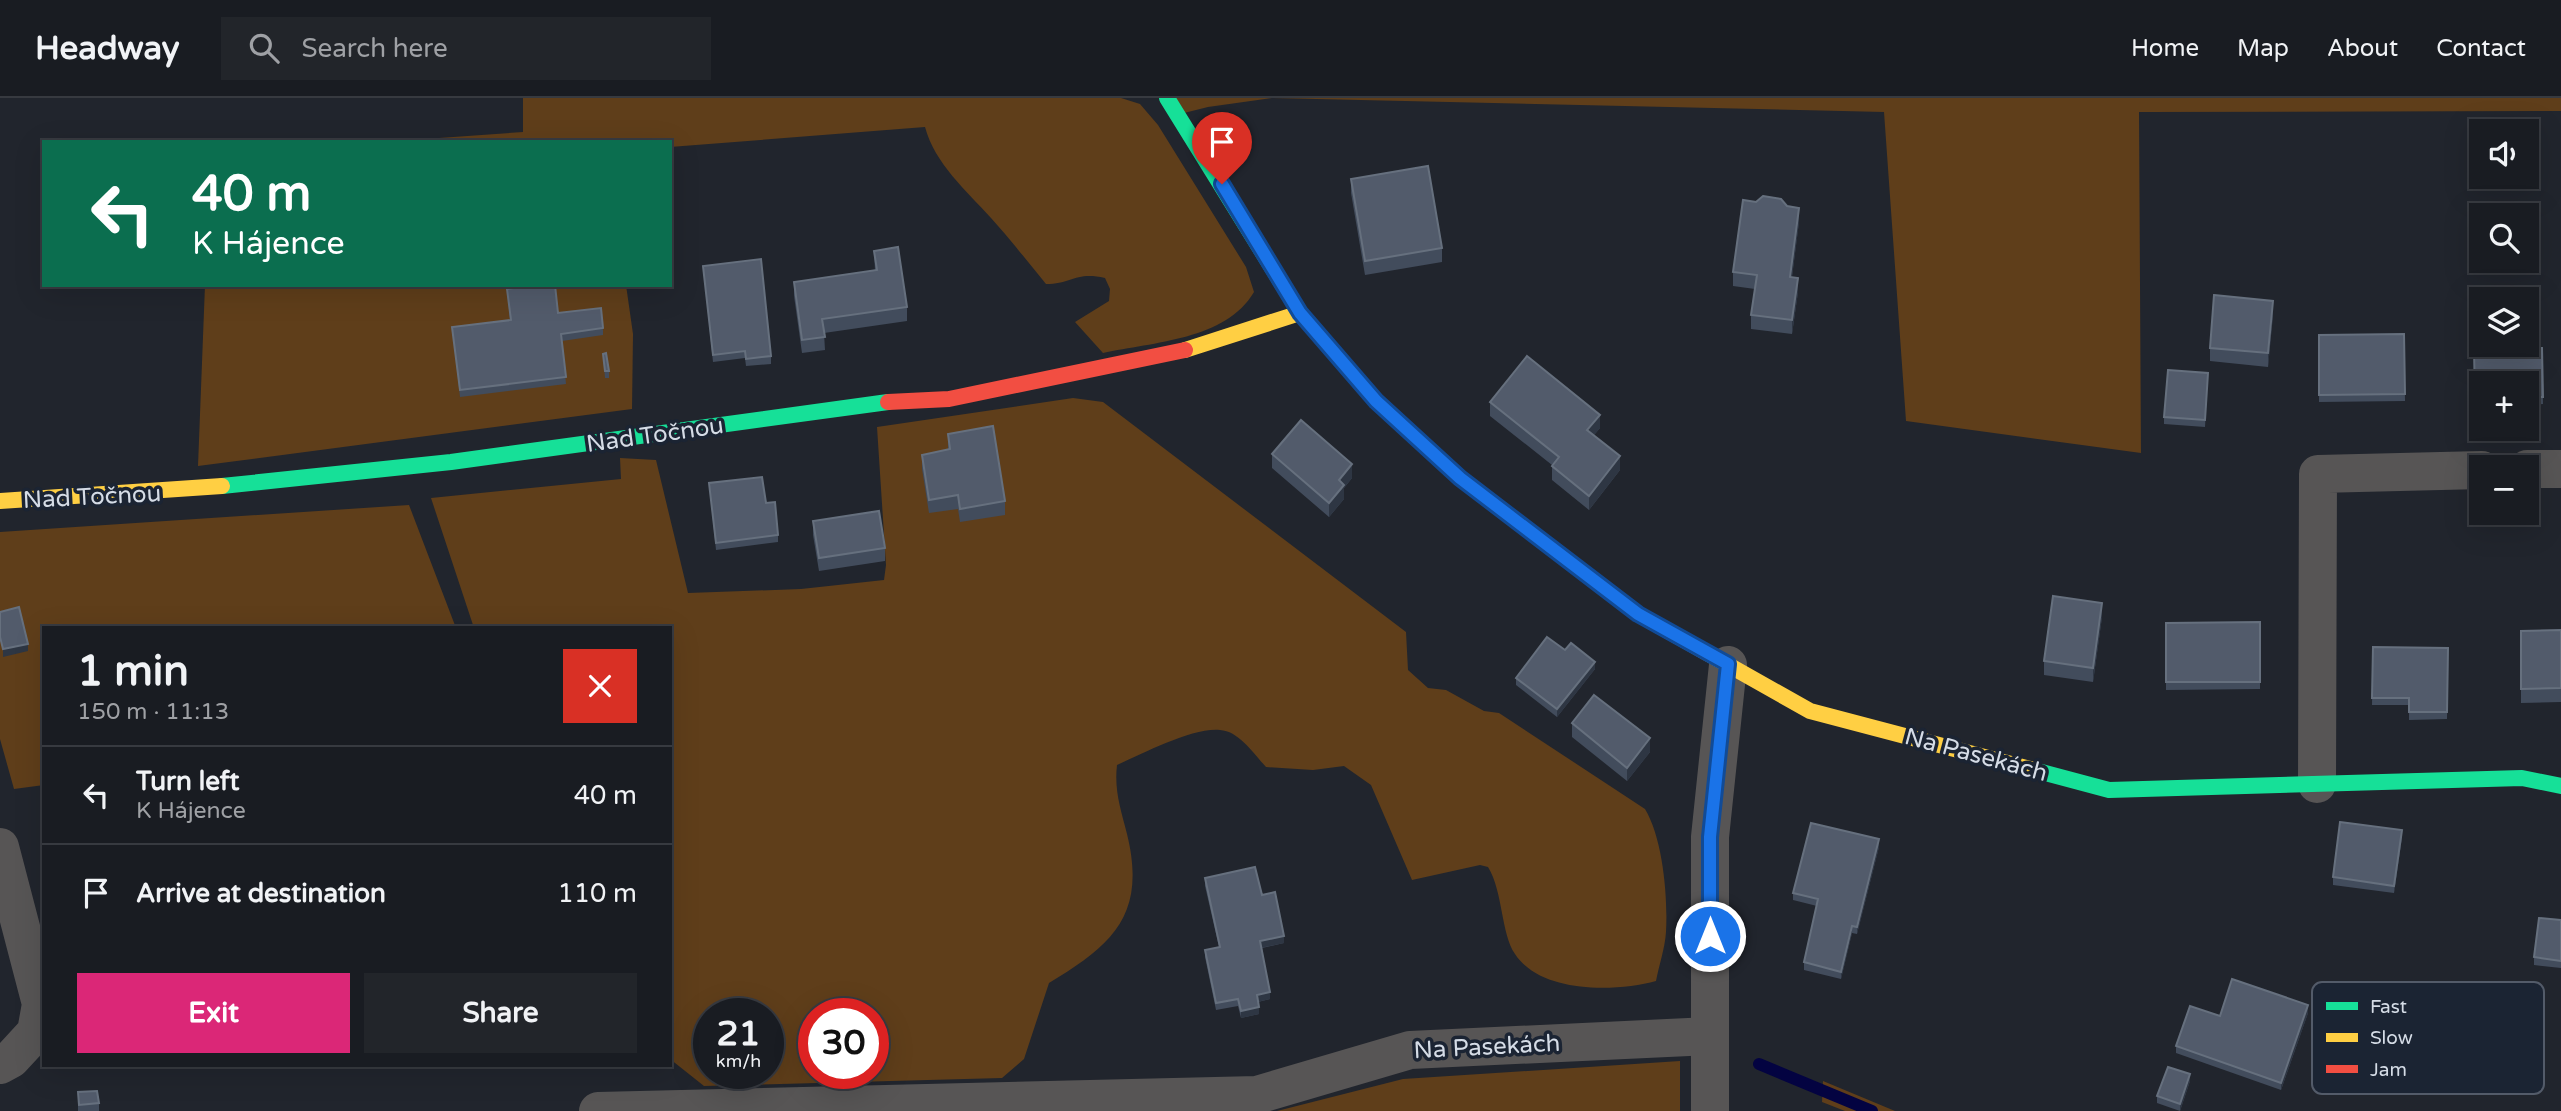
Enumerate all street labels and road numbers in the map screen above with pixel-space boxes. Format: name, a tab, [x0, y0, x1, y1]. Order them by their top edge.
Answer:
street label: Nad Točnou	[584, 411, 726, 459]
street label: Nad Točnou	[22, 479, 162, 515]
street label: Na Pasekách	[1901, 722, 2051, 788]
street label: Na Pasekách	[1413, 1029, 1561, 1065]

